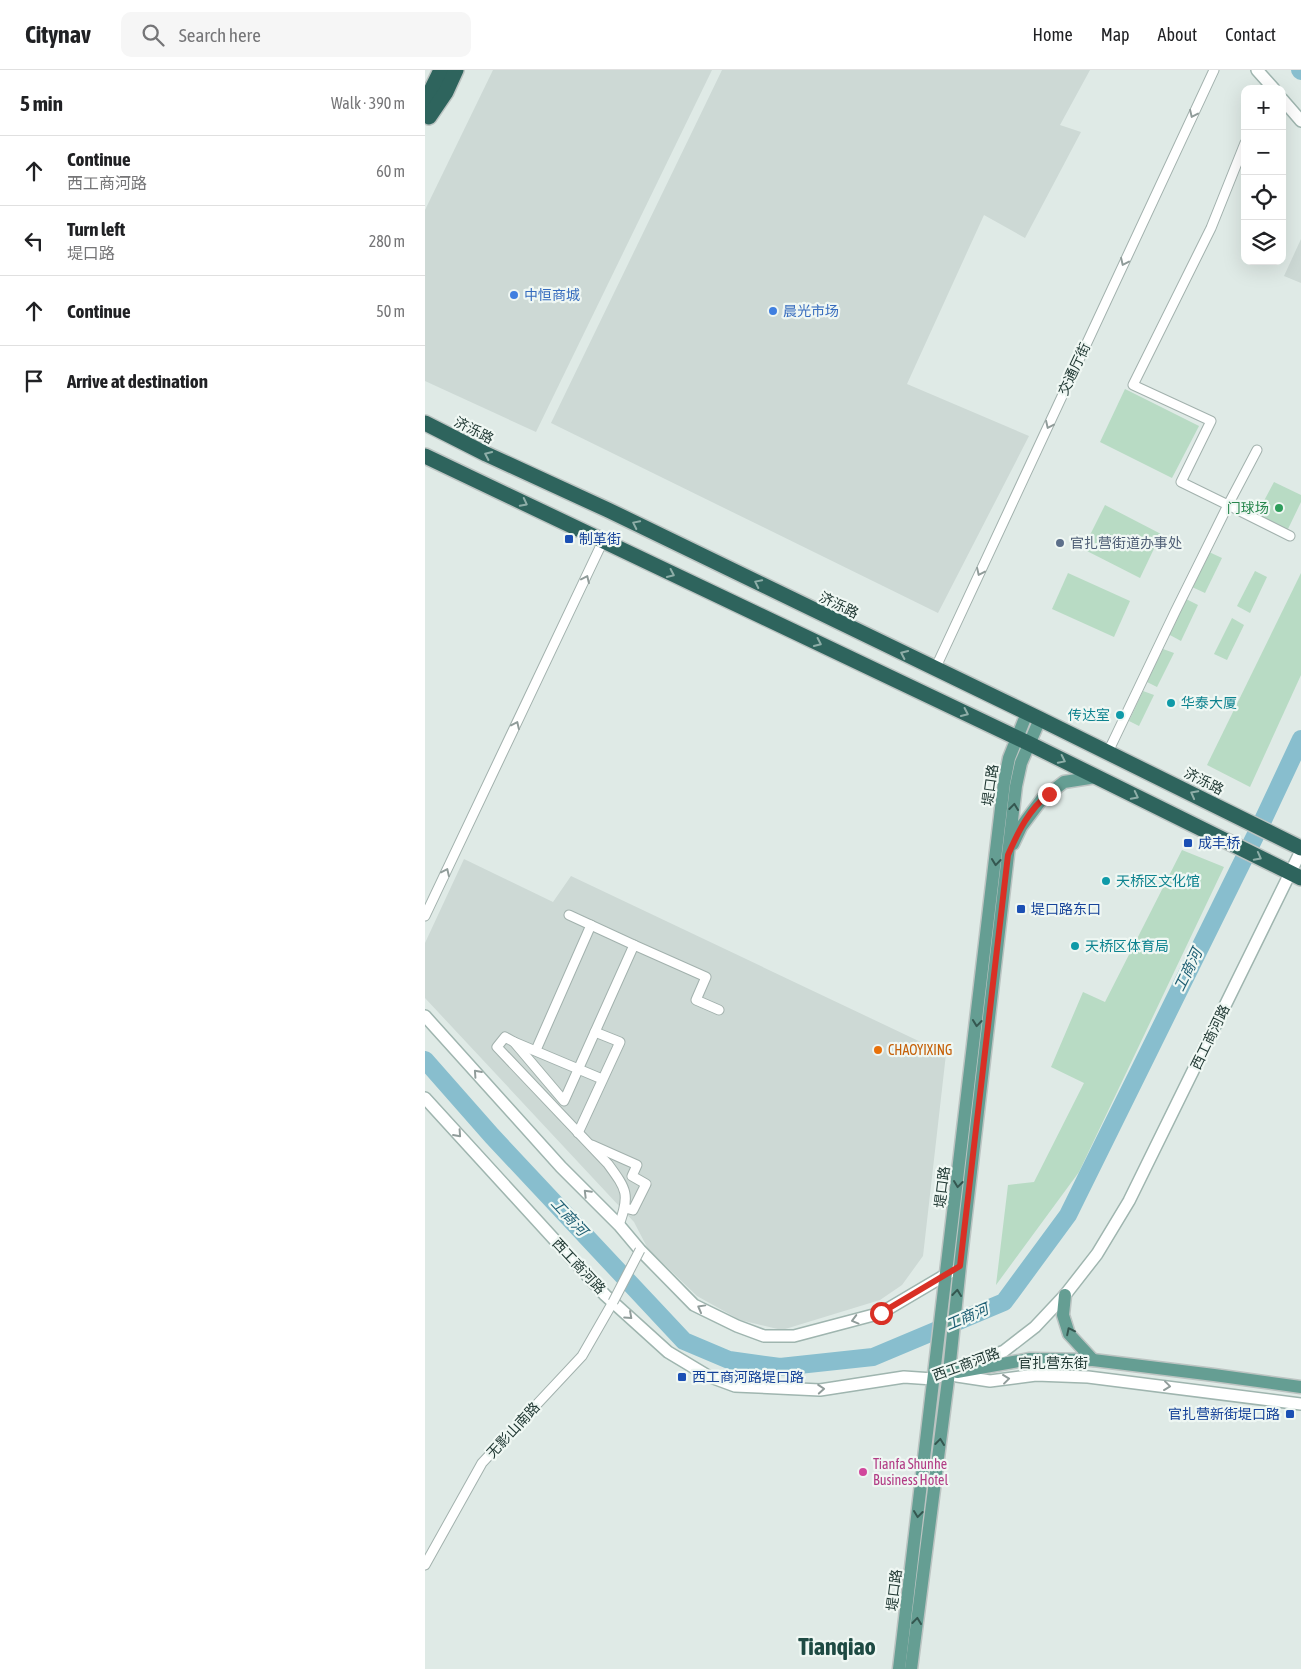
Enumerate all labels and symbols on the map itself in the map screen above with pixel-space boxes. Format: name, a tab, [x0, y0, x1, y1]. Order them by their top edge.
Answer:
one-way arrow	[1189, 109, 1199, 118]
one-way arrow	[1121, 256, 1131, 265]
place label: 中恒商城	[524, 287, 580, 303]
marker: 中恒商城	[508, 289, 520, 301]
place label: 晨光市场	[783, 303, 839, 319]
marker: 晨光市场	[767, 305, 779, 317]
street label: 交通厅街	[1055, 340, 1093, 398]
street label: 济泺路	[452, 413, 496, 447]
one-way arrow	[1044, 420, 1055, 429]
one-way arrow	[484, 451, 493, 461]
one-way arrow	[519, 497, 528, 507]
place label: 门球场	[1227, 500, 1269, 516]
marker: 门球场	[1273, 502, 1285, 514]
one-way arrow	[632, 520, 641, 530]
place label: 制革街	[579, 531, 621, 547]
marker: 制革街	[563, 533, 575, 545]
place label: 官扎营街道办事处	[1070, 535, 1182, 551]
marker: 官扎营街道办事处	[1054, 537, 1066, 549]
one-way arrow	[666, 567, 675, 578]
one-way arrow	[976, 567, 986, 576]
one-way arrow	[579, 575, 590, 584]
one-way arrow	[754, 579, 763, 589]
street label: 济泺路	[817, 589, 861, 621]
one-way arrow	[813, 637, 822, 647]
one-way arrow	[900, 650, 909, 661]
place label: 华泰大厦	[1181, 695, 1237, 711]
marker: 华泰大厦	[1165, 697, 1177, 709]
one-way arrow	[959, 707, 968, 717]
place label: 传达室	[1068, 707, 1110, 723]
marker: 传达室	[1114, 709, 1126, 721]
one-way arrow	[509, 722, 519, 731]
one-way arrow	[1057, 754, 1066, 764]
street label: 堤口路	[979, 763, 1001, 807]
street label: 济泺路	[1182, 764, 1226, 798]
route end	[1038, 783, 1061, 806]
one-way arrow	[1129, 790, 1138, 800]
one-way arrow	[1191, 791, 1200, 801]
one-way arrow	[1008, 803, 1019, 811]
place label: 成丰桥	[1198, 835, 1240, 851]
marker: 成丰桥	[1182, 837, 1194, 849]
one-way arrow	[1253, 851, 1262, 861]
one-way arrow	[991, 858, 1002, 866]
one-way arrow	[440, 868, 450, 877]
place label: 天桥区文化馆	[1116, 873, 1200, 889]
marker: 天桥区文化馆	[1100, 875, 1112, 887]
place label: 堤口路东口	[1031, 901, 1101, 917]
marker: 堤口路东口	[1015, 903, 1027, 915]
place label: 天桥区体育局	[1085, 938, 1169, 954]
marker: 天桥区体育局	[1069, 940, 1081, 952]
water label: 工商河	[1170, 943, 1206, 994]
street label: 西工商河路	[1187, 1002, 1233, 1072]
one-way arrow	[972, 1019, 983, 1027]
place label: CHAOYIXING	[888, 1042, 952, 1058]
marker: CHAOYIXING	[872, 1044, 884, 1056]
one-way arrow	[473, 1070, 482, 1079]
one-way arrow	[452, 1129, 461, 1138]
street label: 堤口路	[932, 1165, 952, 1209]
one-way arrow	[953, 1181, 964, 1189]
one-way arrow	[584, 1189, 593, 1198]
water label: 工商河	[548, 1194, 593, 1241]
street label: 西工商河路	[549, 1235, 609, 1297]
one-way arrow	[951, 1289, 962, 1297]
water label: 工商河	[943, 1299, 994, 1333]
route start	[870, 1302, 893, 1325]
one-way arrow	[697, 1304, 706, 1314]
one-way arrow	[624, 1310, 633, 1319]
one-way arrow	[851, 1314, 860, 1325]
one-way arrow	[1065, 1327, 1076, 1336]
street label: 西工商河路	[930, 1345, 1002, 1383]
street label: 官扎营东街	[1018, 1355, 1088, 1371]
place label: 西工商河路堤口路	[692, 1369, 804, 1385]
marker: 西工商河路堤口路	[676, 1371, 688, 1383]
one-way arrow	[1002, 1374, 1010, 1385]
one-way arrow	[1164, 1380, 1172, 1391]
one-way arrow	[818, 1384, 826, 1395]
street label: 无影山南路	[483, 1399, 543, 1461]
place label: 官扎营新街堤口路	[1168, 1406, 1280, 1422]
marker: 官扎营新街堤口路	[1284, 1408, 1296, 1420]
one-way arrow	[934, 1438, 945, 1446]
place label: Tianfa Shunhe Business Hotel	[873, 1456, 948, 1488]
marker: Tianfa Shunhe Business Hotel	[857, 1466, 869, 1478]
one-way arrow	[913, 1511, 924, 1519]
street label: 堤口路	[884, 1568, 904, 1612]
one-way arrow	[911, 1616, 922, 1624]
district label: Tianqiao	[798, 1633, 876, 1660]

